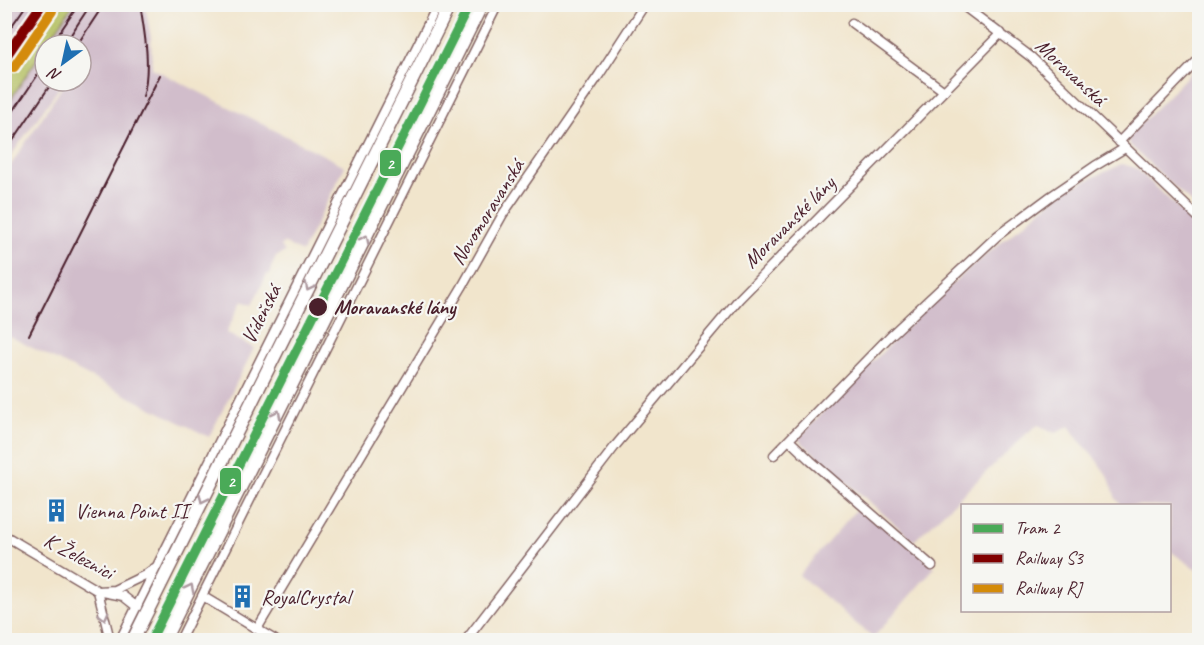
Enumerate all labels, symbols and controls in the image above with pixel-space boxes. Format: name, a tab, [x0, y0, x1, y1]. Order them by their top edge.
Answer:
north arrow	[33, 33, 93, 93]
street label: Moravanská	[1030, 33, 1113, 113]
text: N	[43, 62, 65, 86]
line badge: 2	[379, 149, 402, 177]
street label: Novomoravanská	[444, 153, 531, 270]
text: 2	[386, 154, 395, 174]
street label: Moravanské lány	[738, 169, 842, 273]
one-way arrow	[357, 235, 369, 246]
street label: Vídeňská	[235, 279, 288, 348]
one-way arrow	[304, 280, 316, 291]
place label: Moravanské lány	[334, 294, 457, 321]
marker: Moravanské lány	[307, 296, 329, 318]
one-way arrow	[270, 409, 282, 420]
line badge: 2	[219, 467, 242, 495]
text: 2	[227, 472, 236, 492]
one-way arrow	[199, 493, 211, 504]
building icon: Vienna Point II	[44, 498, 70, 524]
place label: Vienna Point II	[75, 498, 192, 524]
legend	[961, 504, 1171, 612]
text: Tram 2	[1015, 517, 1061, 539]
street label: K Železnici	[40, 527, 121, 587]
text: Railway S3	[1015, 547, 1085, 569]
text: Railway RJ	[1015, 577, 1084, 599]
one-way arrow	[183, 584, 194, 595]
building icon: RoyalCrystal	[230, 584, 256, 610]
place label: RoyalCrystal	[261, 584, 354, 610]
one-way arrow	[96, 611, 109, 621]

